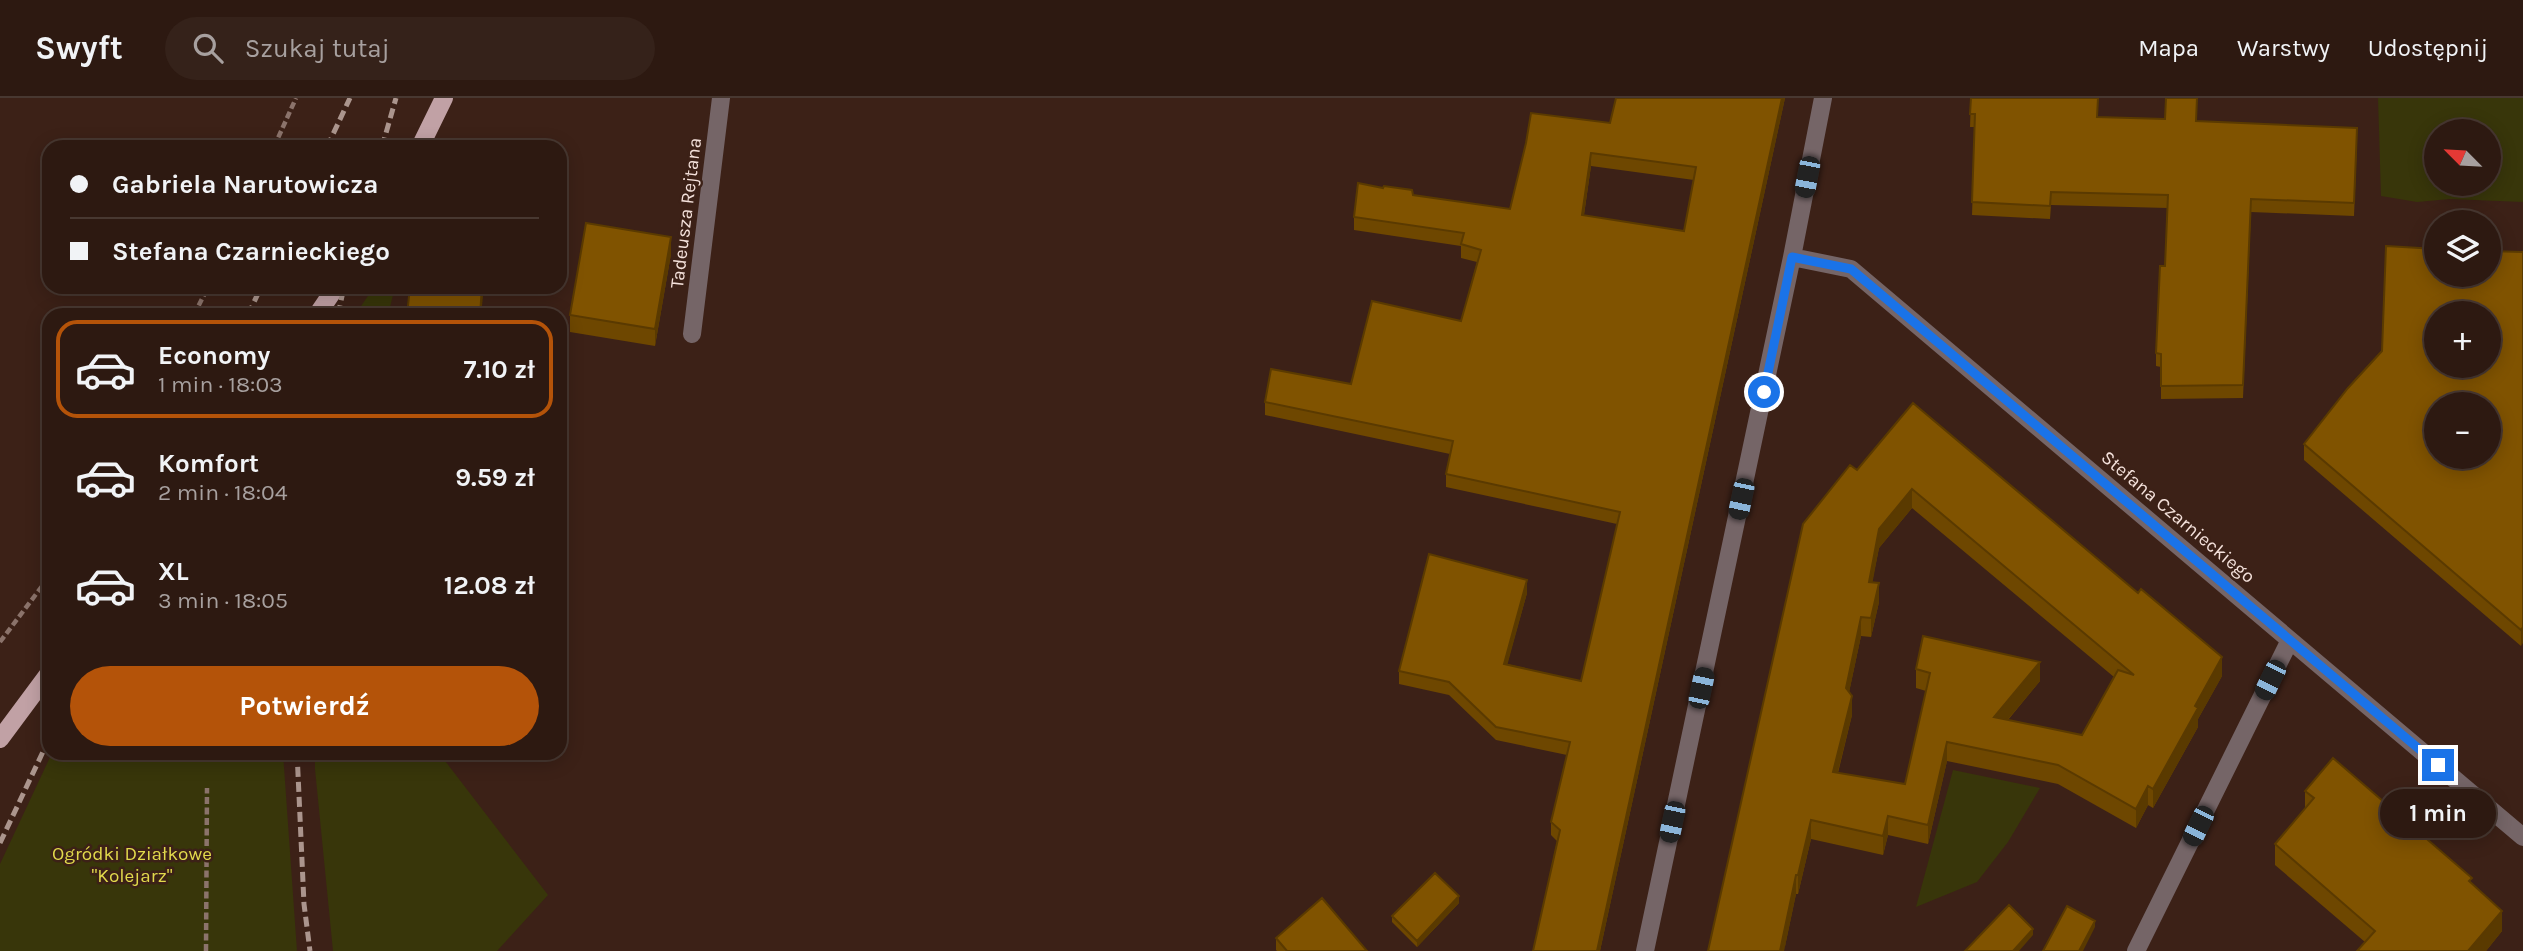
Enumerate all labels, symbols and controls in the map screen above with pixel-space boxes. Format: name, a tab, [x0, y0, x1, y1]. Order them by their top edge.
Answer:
search box	[165, 17, 655, 80]
text: Swyft	[35, 29, 123, 67]
icon: search	[189, 29, 227, 67]
text: Szukaj tutaj	[245, 33, 390, 64]
text: Mapa	[2138, 34, 2199, 62]
text: Warstwy	[2237, 34, 2330, 62]
text: Udostępnij	[2368, 34, 2488, 62]
north arrow	[2424, 119, 2501, 196]
map controls	[2424, 119, 2501, 469]
street label: Tadeusza Rejtana	[666, 136, 706, 290]
car	[1793, 154, 1822, 200]
text: Gabriela Narutowicza	[112, 169, 378, 200]
button: layers	[2424, 210, 2501, 287]
text: Stefana Czarnieckiego	[112, 236, 390, 267]
button: +	[2424, 301, 2501, 378]
icon: car	[74, 338, 137, 401]
text: Economy	[158, 340, 270, 371]
text: 7.10 zł	[463, 354, 535, 385]
text: 1 min · 18:03	[158, 371, 283, 398]
route start	[1748, 376, 1780, 408]
button: −	[2424, 392, 2501, 469]
icon: car	[74, 446, 137, 509]
street label: Stefana Czarnieckiego	[2097, 446, 2259, 588]
text: Komfort	[158, 448, 259, 479]
text: 9.59 zł	[455, 462, 535, 493]
car	[1727, 476, 1756, 522]
text: 2 min · 18:04	[158, 479, 288, 506]
icon: car	[74, 554, 137, 617]
text: XL	[158, 556, 189, 587]
text: 12.08 zł	[444, 570, 535, 601]
text: 3 min · 18:05	[158, 587, 288, 614]
car	[2252, 657, 2289, 703]
car	[1687, 665, 1716, 711]
button: Potwierdź	[70, 666, 539, 746]
route end	[2422, 749, 2454, 781]
callout: 1 min	[2380, 790, 2496, 838]
car	[1658, 799, 1687, 845]
text: 1 min	[2409, 800, 2467, 827]
car	[2180, 803, 2217, 849]
park label: Ogródki Działkowe "Kolejarz"	[52, 843, 212, 887]

